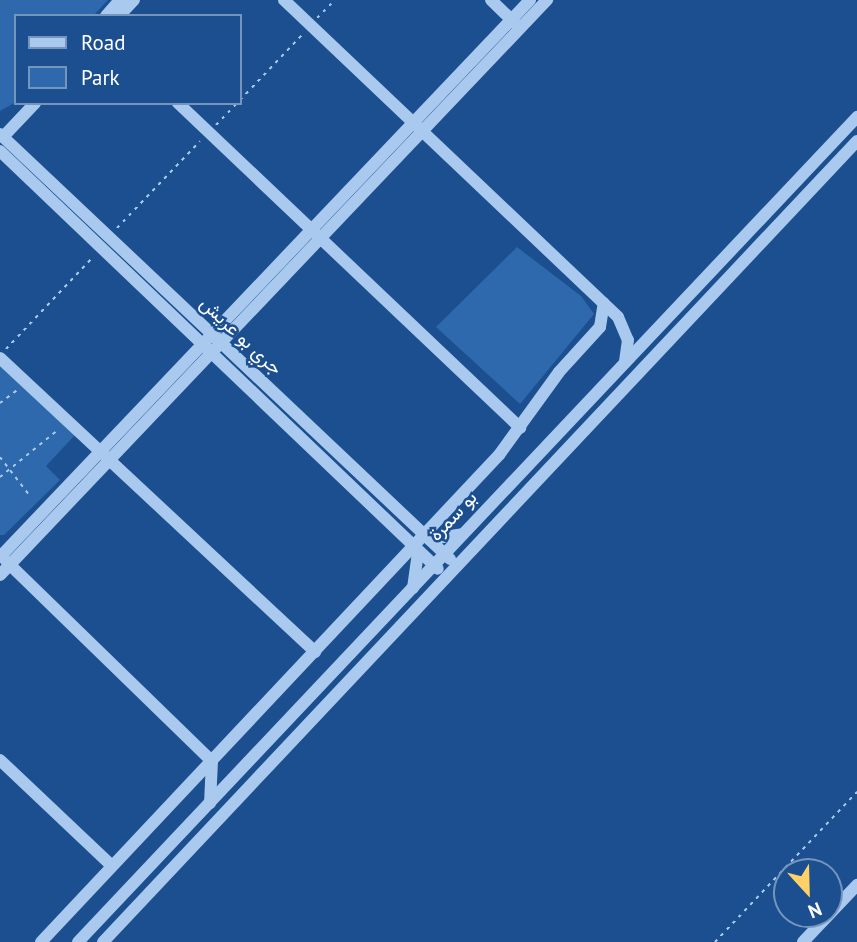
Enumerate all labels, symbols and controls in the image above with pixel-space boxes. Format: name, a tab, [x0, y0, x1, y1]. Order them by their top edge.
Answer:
legend	[14, 14, 242, 105]
text: Road	[81, 29, 125, 56]
text: Park	[81, 64, 120, 91]
street label: جري بو عريش	[195, 292, 287, 380]
street label: بو سمرة	[424, 486, 482, 546]
north arrow	[773, 858, 843, 928]
text: N	[805, 897, 825, 924]

